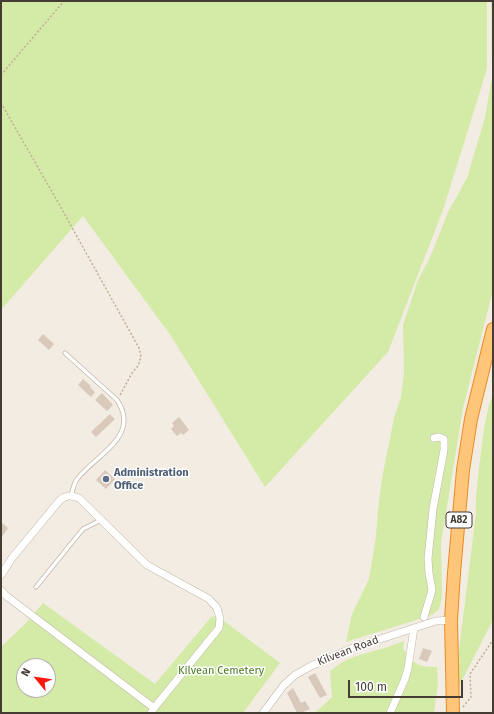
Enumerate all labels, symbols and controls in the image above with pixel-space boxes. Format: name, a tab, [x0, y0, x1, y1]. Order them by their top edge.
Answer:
place label: Administration Office	[114, 466, 189, 492]
marker: Administration Office	[101, 474, 111, 484]
road number: A82	[446, 512, 472, 528]
street label: Kilvean Road	[315, 633, 381, 669]
north arrow	[16, 658, 56, 698]
park label: Kilvean Cemetery	[178, 664, 264, 678]
text: N	[18, 666, 33, 679]
scale bar	[350, 672, 465, 698]
text: 100 m	[355, 680, 387, 694]

